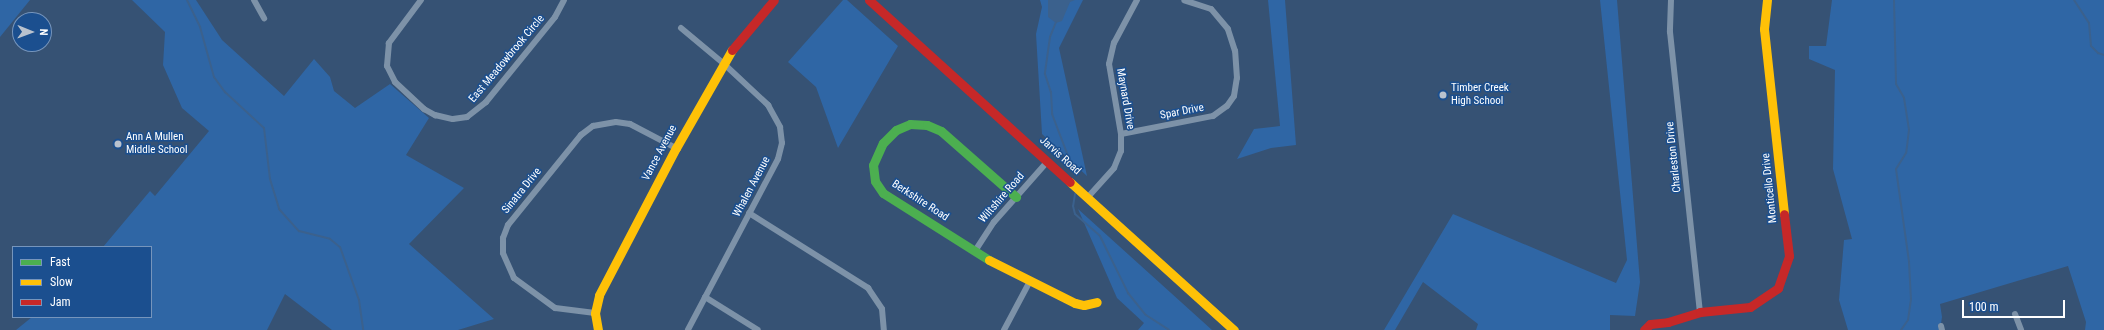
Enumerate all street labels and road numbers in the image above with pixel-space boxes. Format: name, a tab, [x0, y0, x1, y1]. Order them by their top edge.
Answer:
street label: East Meadowbrook Circle	[466, 12, 548, 106]
street label: Maynard Drive	[1113, 67, 1137, 131]
street label: Spar Drive	[1159, 101, 1205, 123]
street label: Charleston Drive	[1664, 121, 1684, 193]
street label: Vance Avenue	[640, 123, 680, 183]
street label: Jarvis Road	[1037, 134, 1083, 178]
street label: Monticello Drive	[1760, 152, 1780, 224]
street label: Whalen Avenue	[731, 155, 773, 219]
street label: Sinatra Drive	[500, 165, 544, 217]
street label: Wiltshire Road	[977, 170, 1027, 226]
street label: Berkshire Road	[889, 178, 951, 224]

